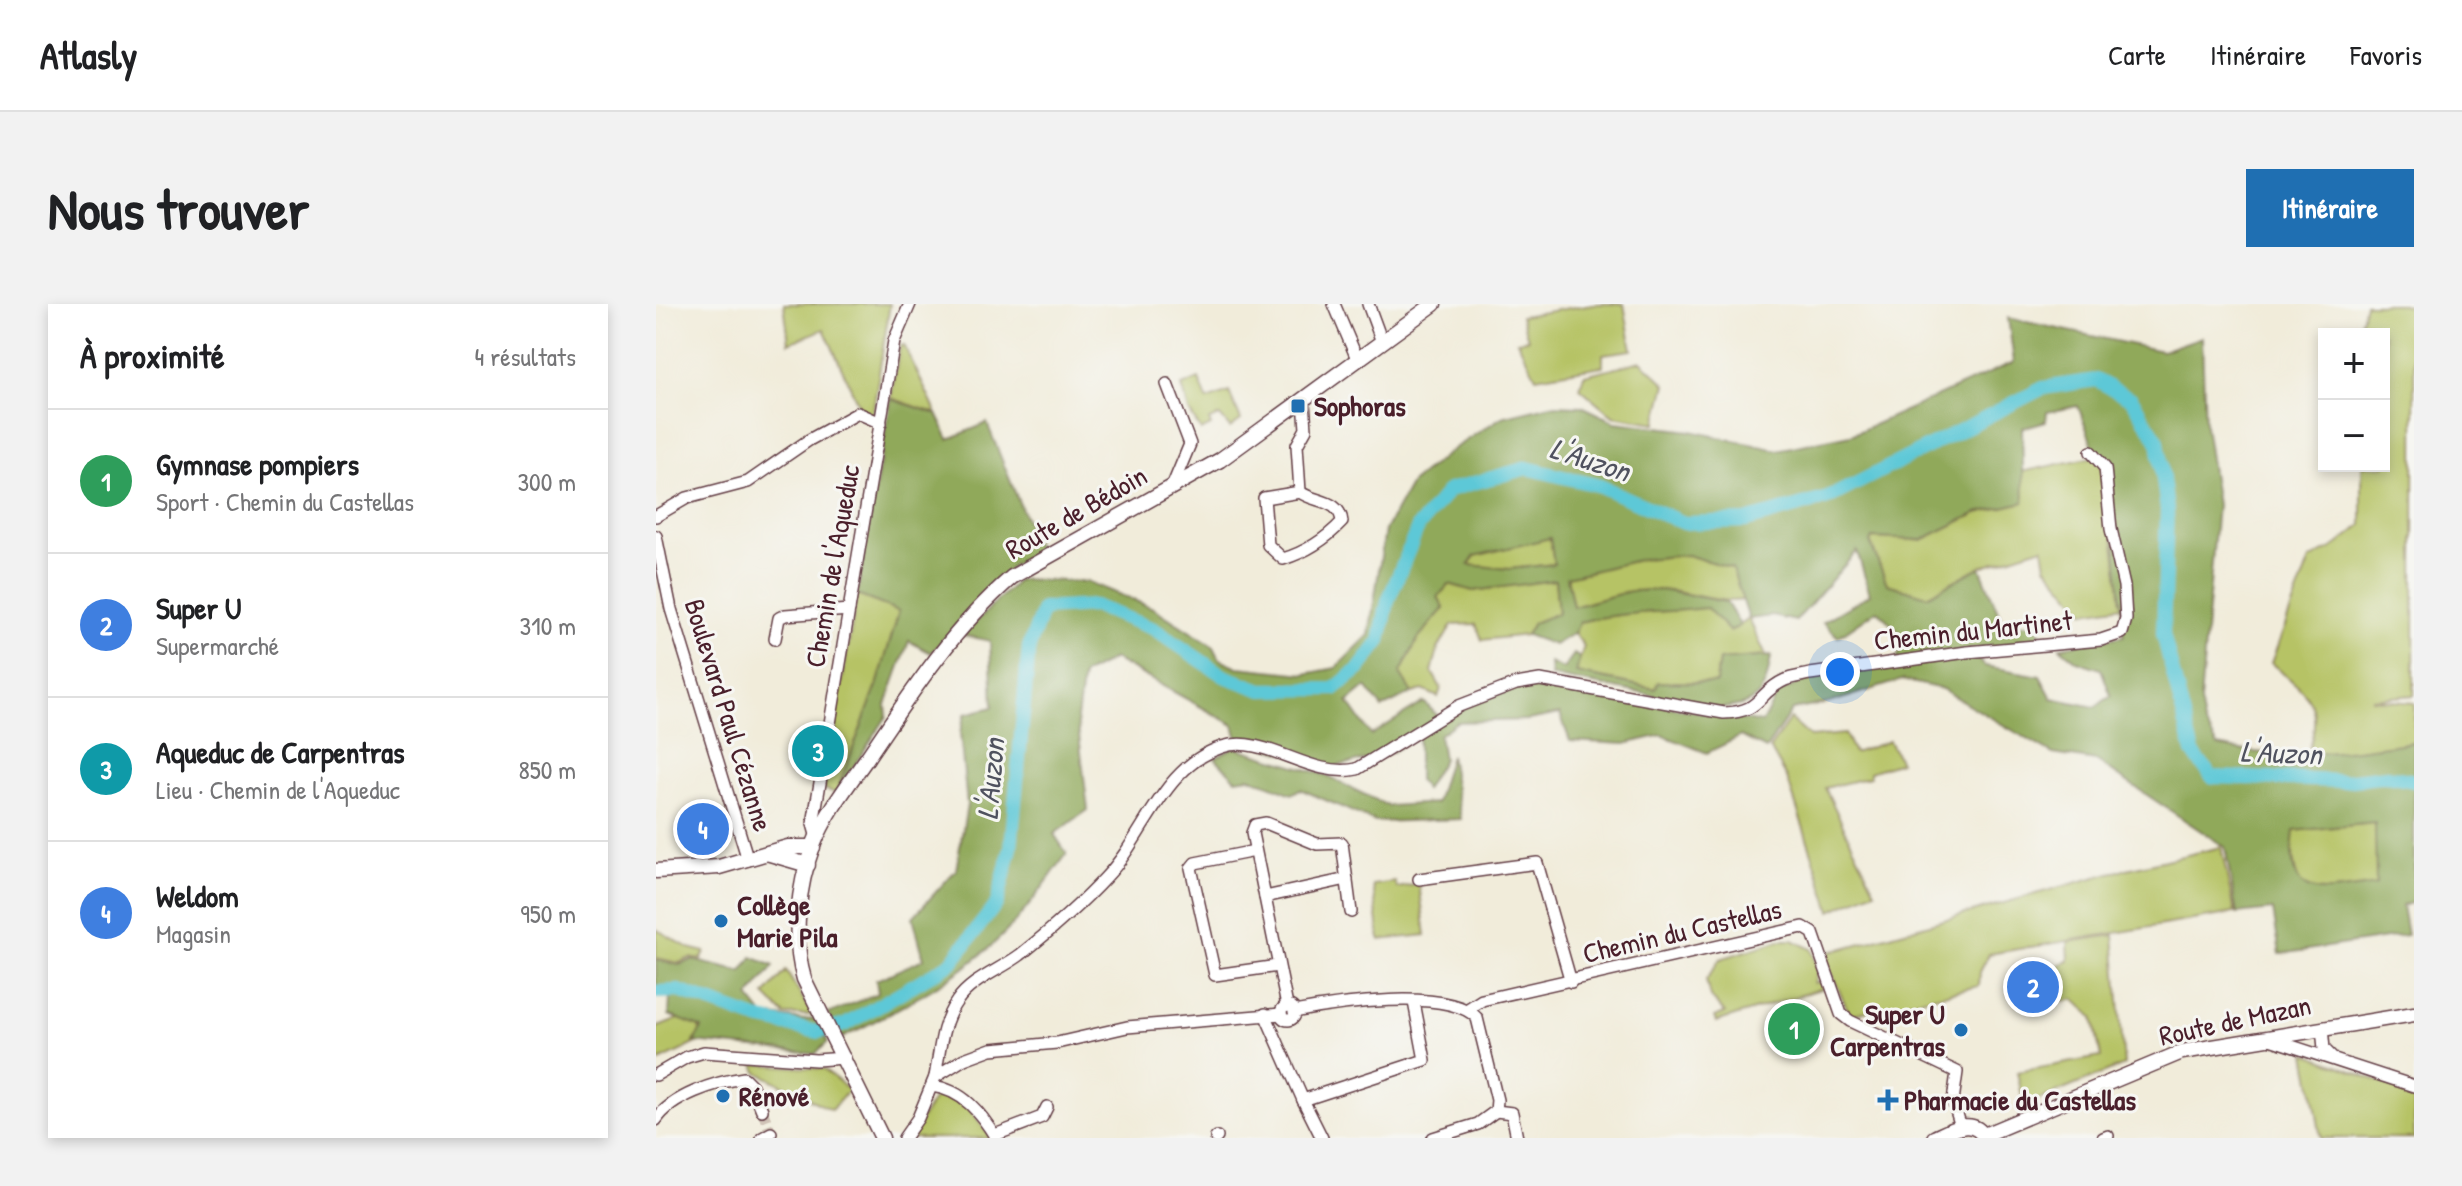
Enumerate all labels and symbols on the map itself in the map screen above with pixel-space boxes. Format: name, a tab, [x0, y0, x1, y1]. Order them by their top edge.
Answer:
place label: Sophoras	[1314, 387, 1406, 426]
marker: Sophoras	[1289, 397, 1307, 415]
water label: L'Auzon	[1546, 427, 1637, 491]
street label: Route de Bédoin	[998, 456, 1154, 568]
street label: Chemin de l'Aqueduc	[795, 462, 869, 670]
street label: Boulevard Paul Cézanne	[676, 594, 782, 836]
street label: Chemin du Martinet	[1872, 601, 2074, 659]
your location	[1820, 652, 1860, 692]
pin: 3	[792, 721, 844, 781]
water label: L'Auzon	[2240, 731, 2325, 773]
water label: L'Auzon	[967, 734, 1014, 821]
pin: 4	[677, 799, 729, 859]
place label: Collège Marie Pila	[737, 886, 837, 956]
street label: Chemin du Castellas	[1579, 890, 1785, 972]
marker: Collège Marie Pila	[712, 912, 730, 930]
pin: 2	[2007, 957, 2059, 1017]
street label: Route de Mazan	[2156, 985, 2314, 1055]
place label: Super U Carpentras	[1830, 995, 1945, 1066]
pin: 1	[1768, 999, 1820, 1059]
marker: Super U Carpentras	[1952, 1021, 1970, 1039]
place label: Rénové	[739, 1077, 810, 1115]
place label: Pharmacie du Castellas	[1904, 1081, 2136, 1119]
marker: Rénové	[714, 1087, 732, 1105]
marker: Pharmacie du Castellas	[1879, 1091, 1897, 1109]

